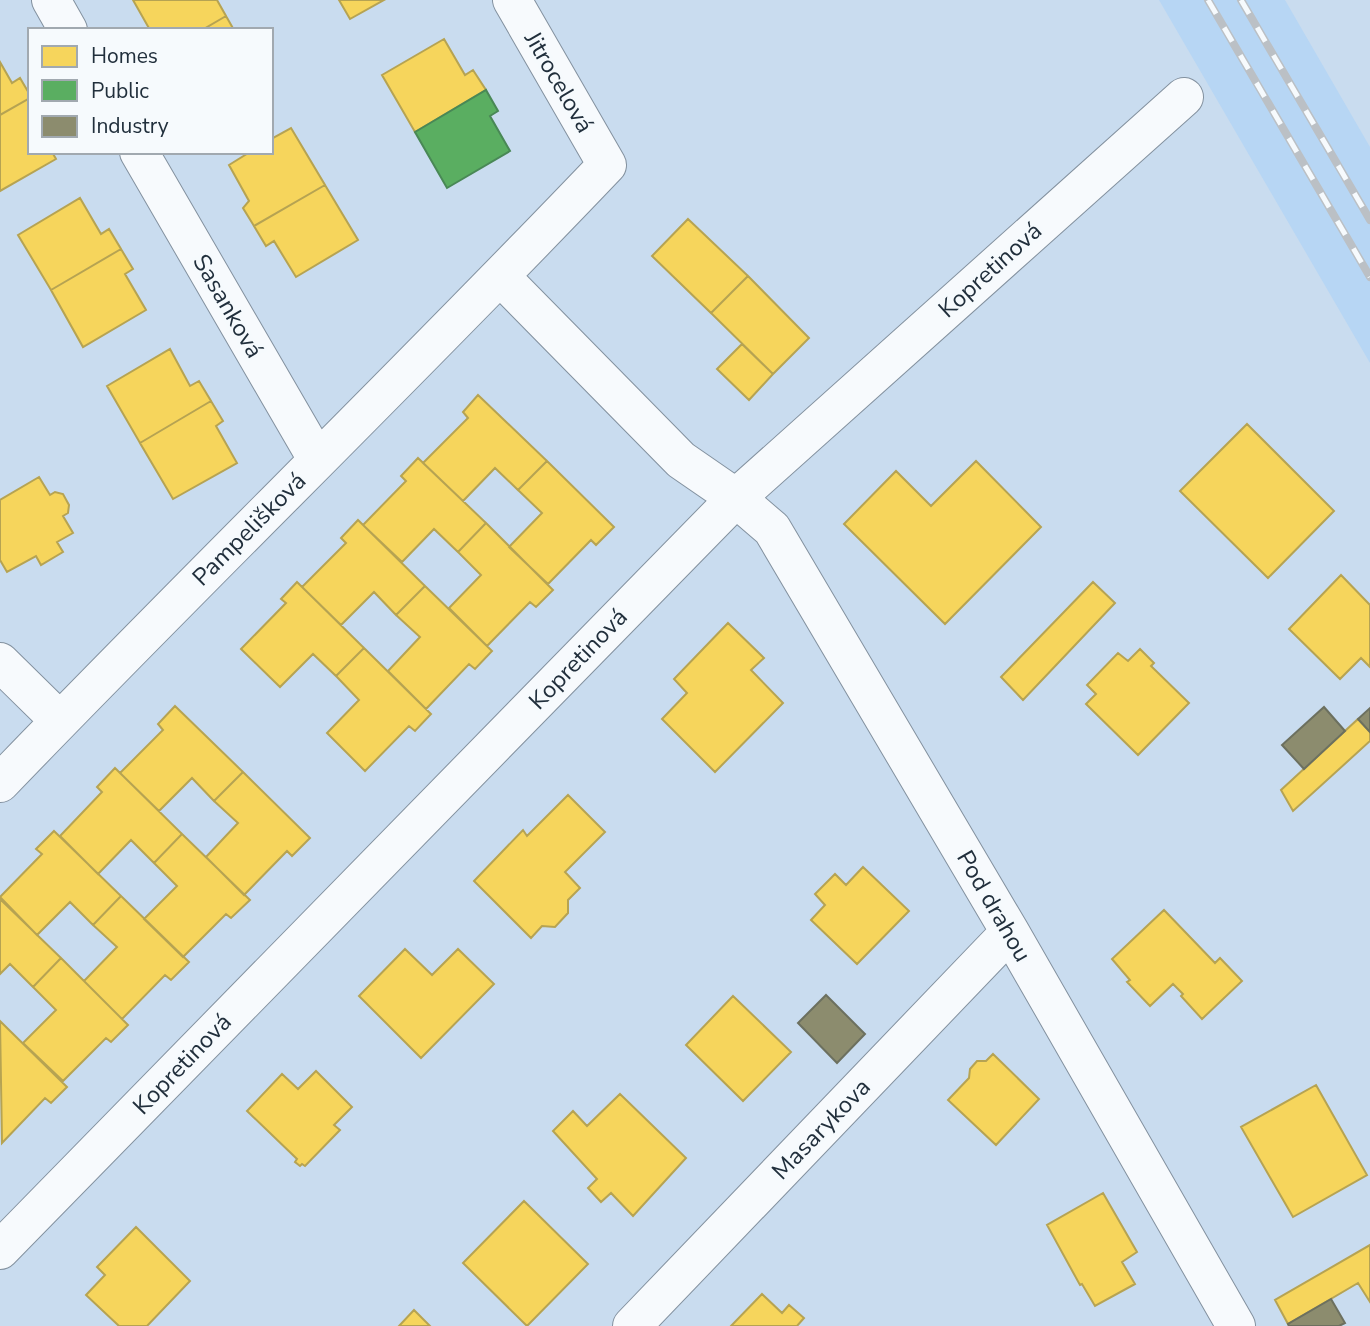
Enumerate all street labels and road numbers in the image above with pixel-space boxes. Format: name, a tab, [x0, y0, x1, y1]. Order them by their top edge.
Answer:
street label: Jitrocelová	[517, 25, 601, 139]
street label: Kopretinová	[931, 215, 1049, 325]
street label: Sasanková	[185, 248, 271, 364]
street label: Pampelišková	[185, 465, 313, 593]
street label: Kopretinová	[522, 602, 634, 716]
street label: Pod drahou	[949, 844, 1039, 968]
street label: Kopretinová	[126, 1007, 238, 1121]
street label: Masarykova	[765, 1072, 877, 1186]

